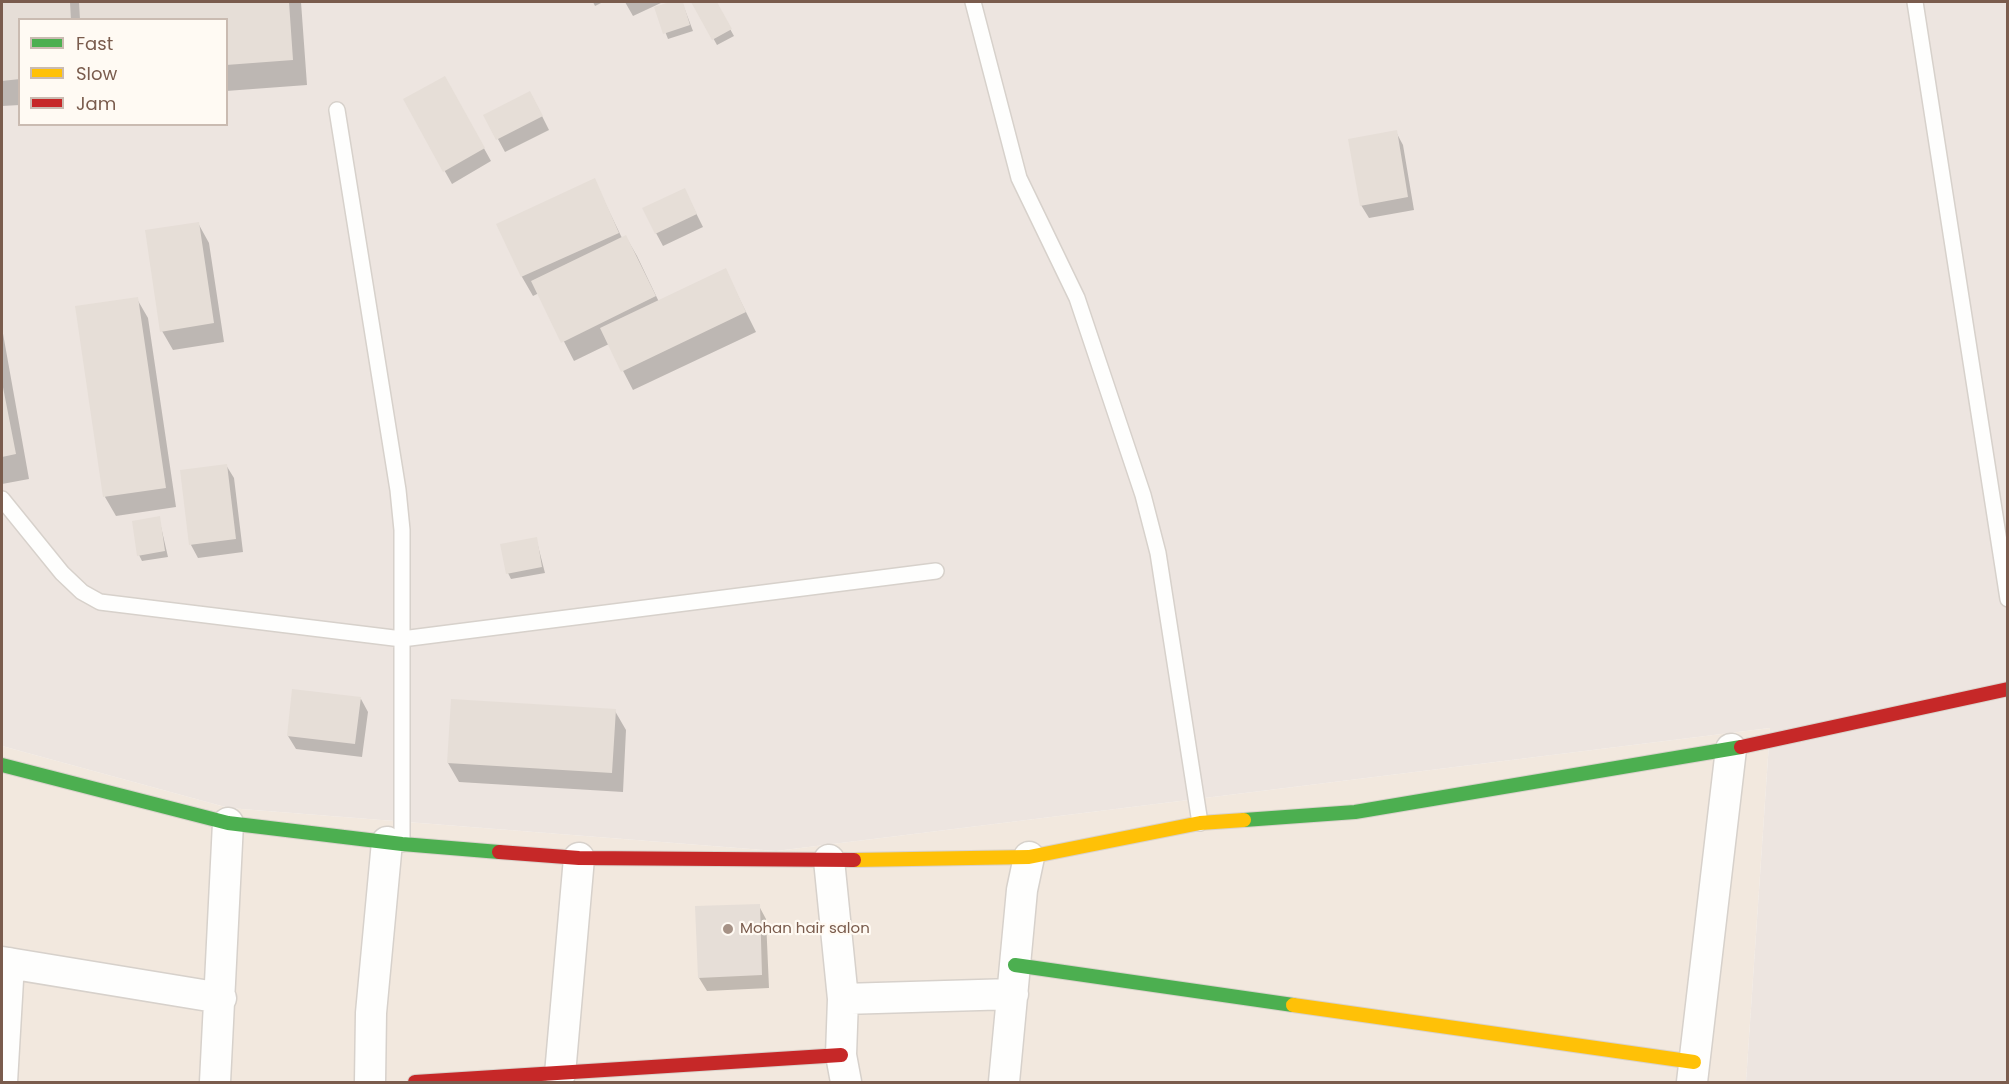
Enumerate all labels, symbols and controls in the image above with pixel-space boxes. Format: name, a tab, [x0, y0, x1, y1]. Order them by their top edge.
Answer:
legend	[18, 18, 228, 126]
text: Fast	[76, 31, 113, 56]
text: Slow	[76, 61, 117, 86]
text: Jam	[76, 91, 116, 116]
place label: Mohan hair salon	[740, 920, 870, 938]
marker: Mohan hair salon	[721, 922, 735, 936]

